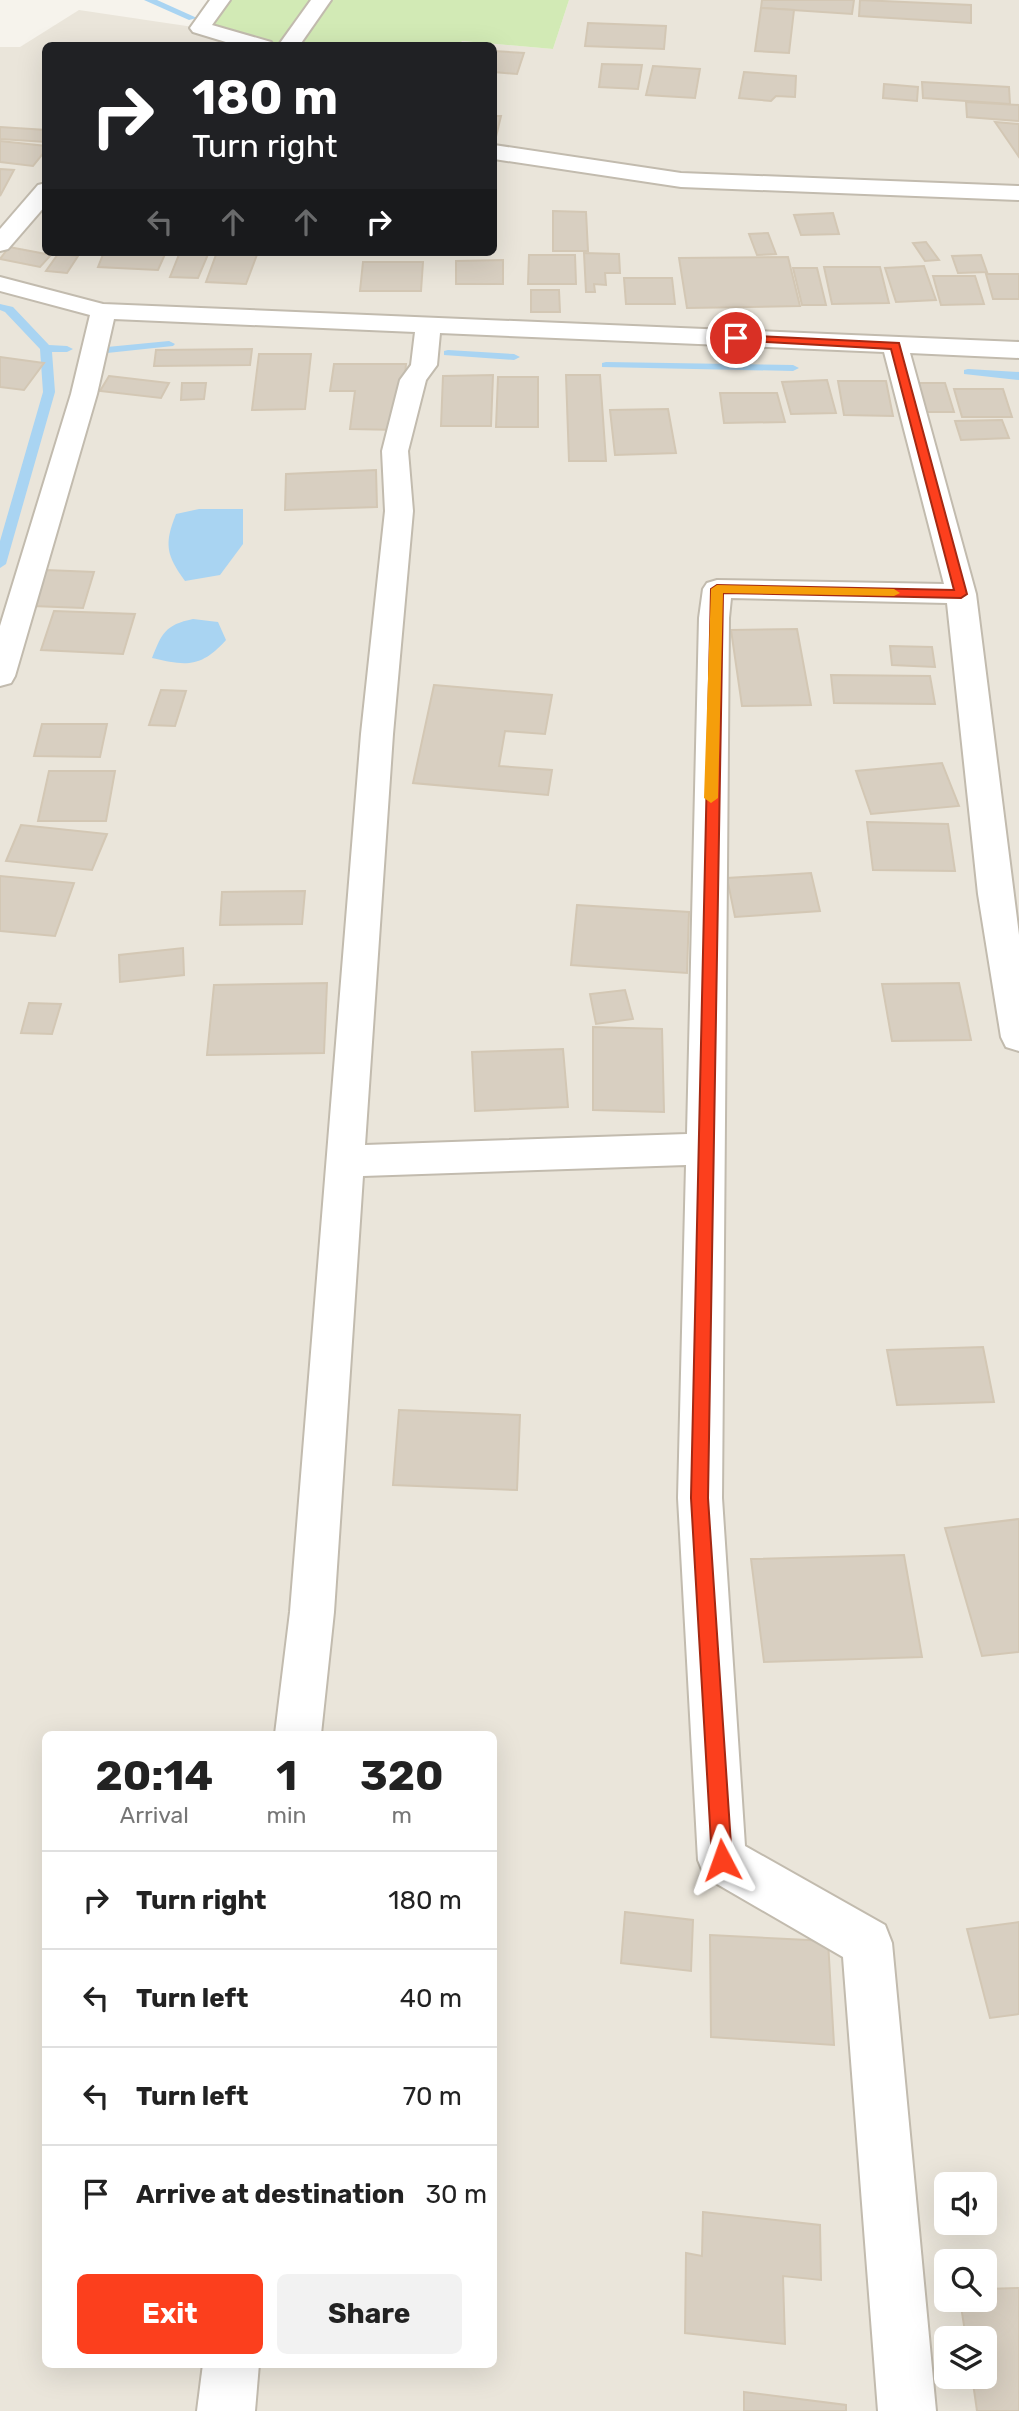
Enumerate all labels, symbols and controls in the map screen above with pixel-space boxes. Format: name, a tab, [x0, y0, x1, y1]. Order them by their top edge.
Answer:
text: 180 m	[192, 68, 338, 126]
icon: right	[77, 70, 168, 161]
text: Turn right	[192, 127, 337, 165]
icon: left	[141, 203, 179, 241]
icon: ahead	[214, 203, 252, 241]
icon: ahead	[287, 203, 325, 241]
icon: right	[360, 203, 398, 241]
pin	[706, 308, 766, 368]
icon: arrive	[717, 319, 755, 357]
text: 20:14	[95, 1751, 213, 1801]
text: 1	[276, 1751, 297, 1801]
text: 320	[360, 1751, 444, 1801]
text: Arrival	[120, 1801, 189, 1829]
text: min	[267, 1801, 307, 1829]
text: m	[392, 1801, 412, 1829]
position arrow	[685, 1823, 759, 1897]
icon: right	[77, 1881, 115, 1919]
text: Turn right	[136, 1885, 266, 1916]
text: 180 m	[388, 1885, 462, 1916]
icon: left	[77, 1979, 115, 2017]
text: Turn left	[136, 1983, 248, 2014]
text: 40 m	[400, 1983, 462, 2014]
icon: left	[77, 2077, 115, 2115]
text: Turn left	[136, 2081, 248, 2112]
text: 70 m	[403, 2081, 462, 2112]
map controls	[934, 2172, 997, 2389]
button: sound	[934, 2172, 997, 2235]
icon: arrive	[77, 2175, 115, 2213]
text: Arrive at destination	[136, 2179, 404, 2210]
text: 30 m	[425, 2179, 487, 2210]
button: search	[934, 2249, 997, 2312]
button: Exit	[77, 2274, 263, 2354]
button: Share	[277, 2274, 462, 2354]
button: layers	[934, 2326, 997, 2389]

